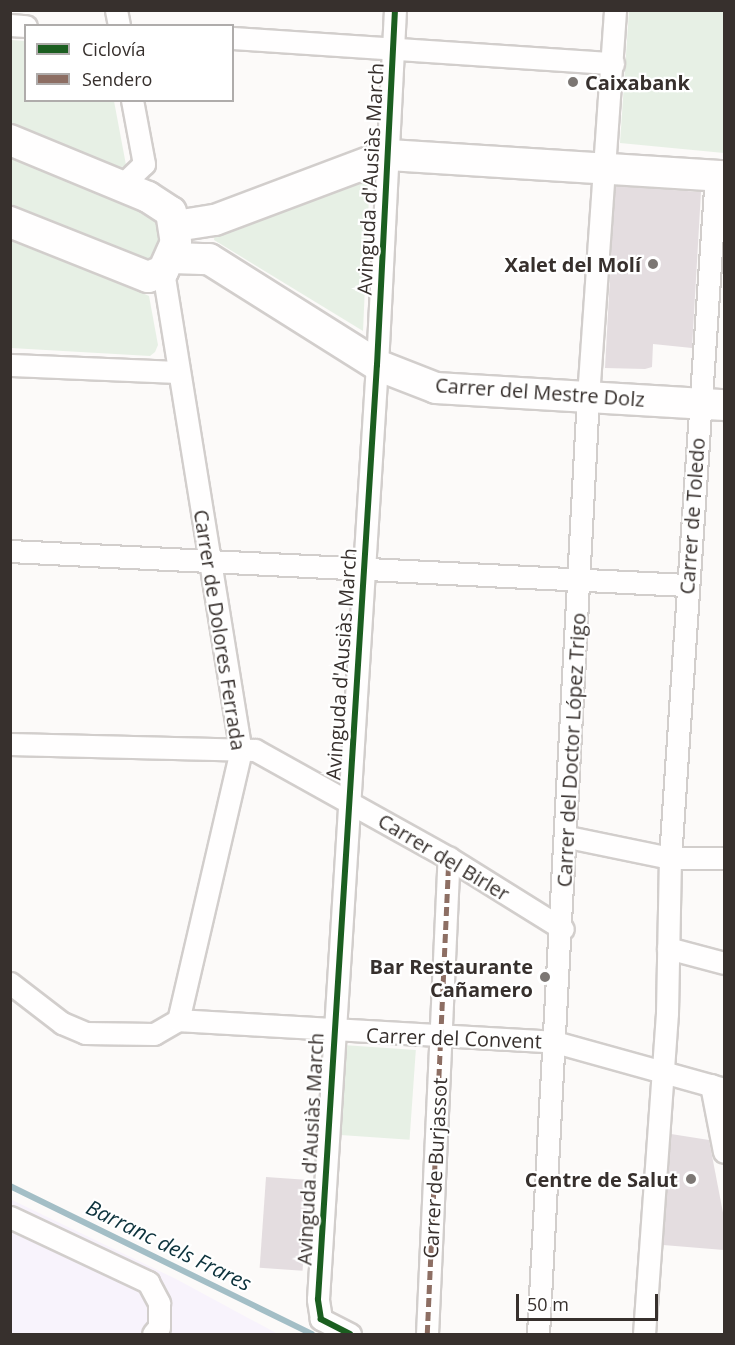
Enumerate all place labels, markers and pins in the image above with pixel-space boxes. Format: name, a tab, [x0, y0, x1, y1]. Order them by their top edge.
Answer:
place label: Caixabank	[585, 70, 690, 94]
marker: Caixabank	[566, 75, 580, 89]
place label: Xalet del Molí	[505, 252, 641, 276]
marker: Xalet del Molí	[646, 257, 660, 271]
place label: Bar Restaurante Cañamero	[370, 954, 533, 1001]
marker: Bar Restaurante Cañamero	[538, 970, 552, 984]
place label: Centre de Salut	[525, 1167, 678, 1191]
marker: Centre de Salut	[682, 1170, 700, 1188]

